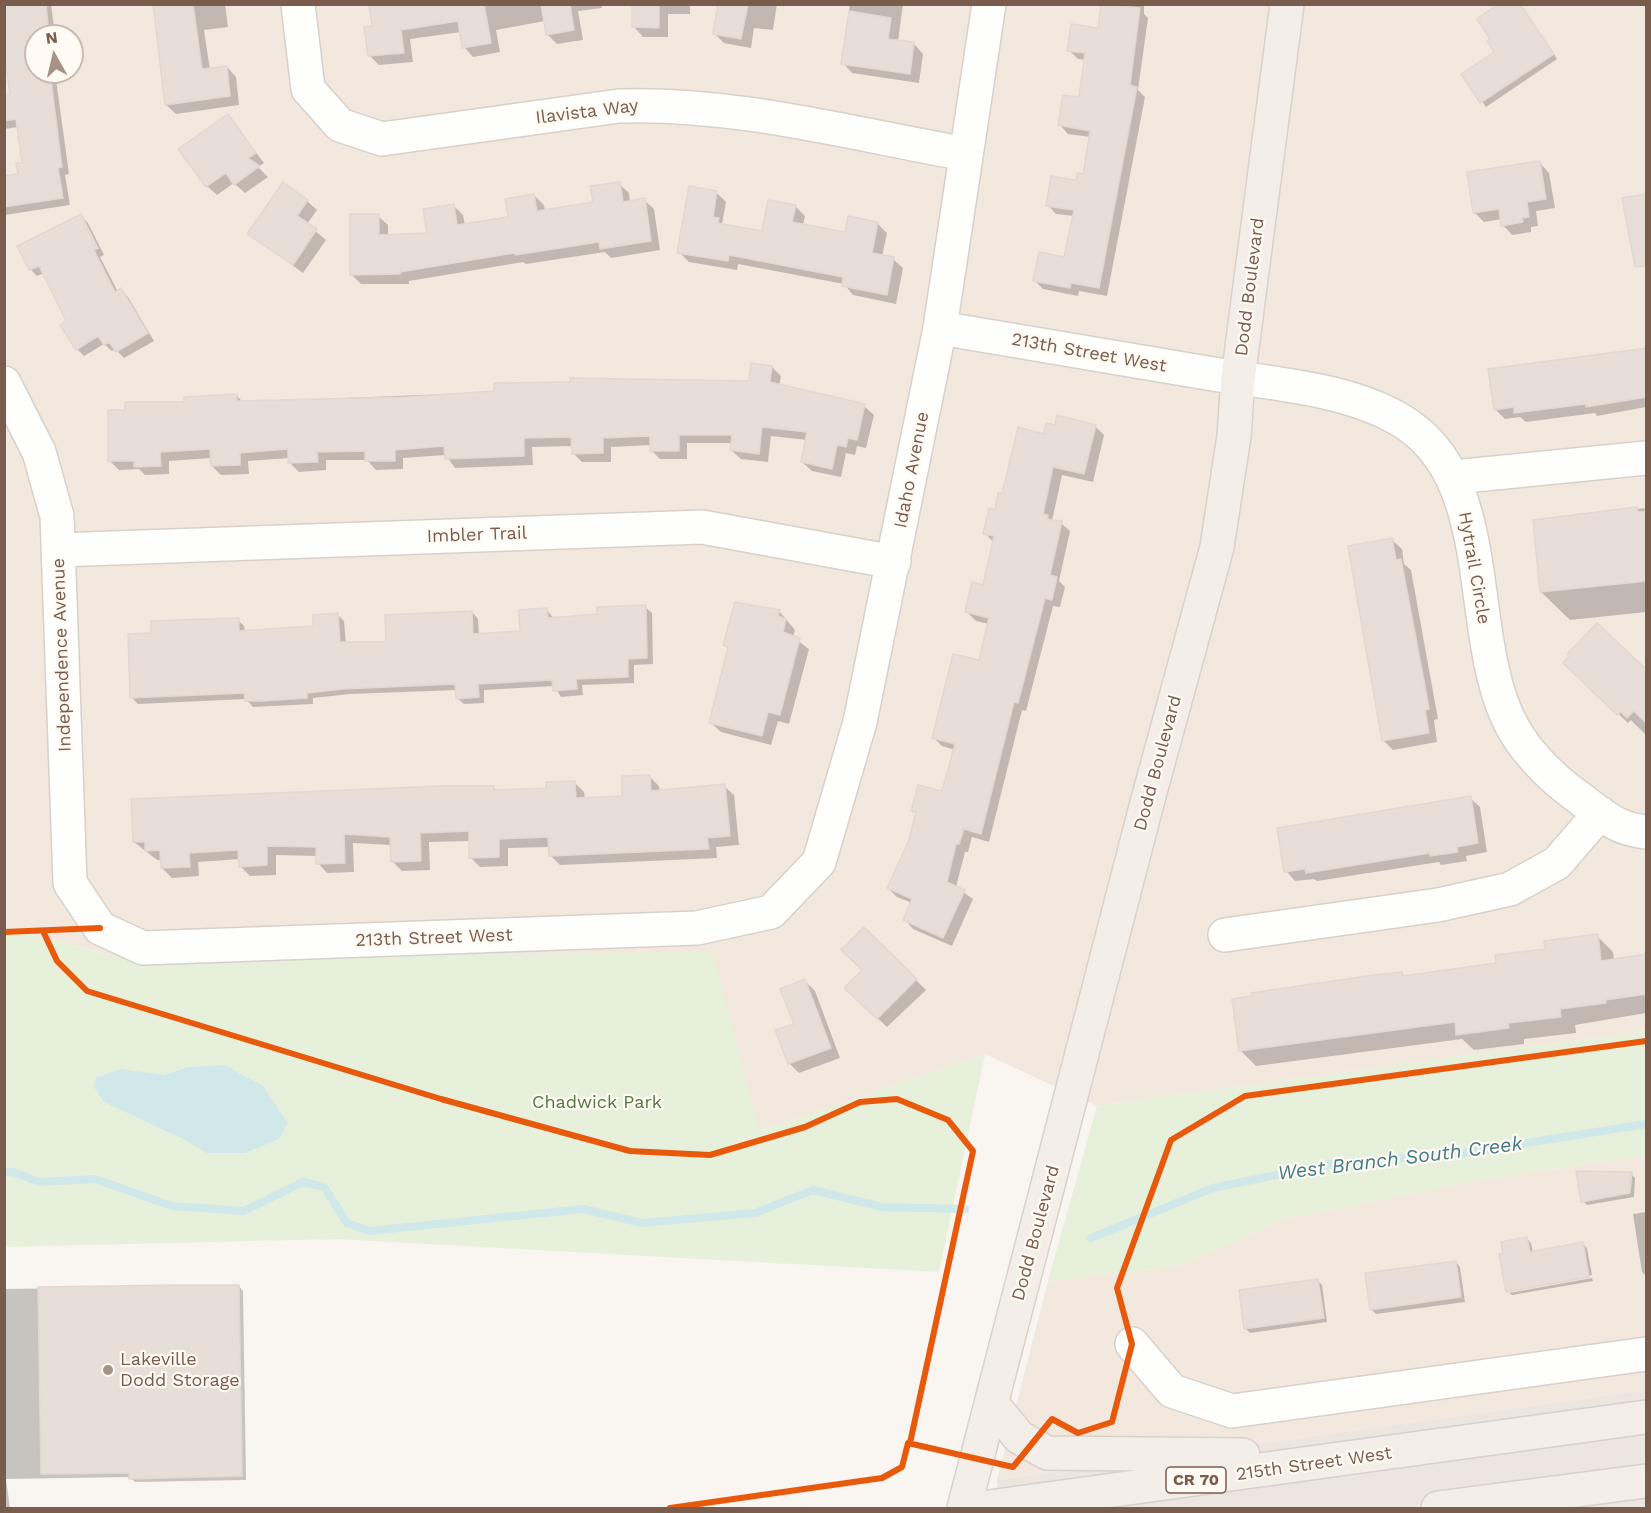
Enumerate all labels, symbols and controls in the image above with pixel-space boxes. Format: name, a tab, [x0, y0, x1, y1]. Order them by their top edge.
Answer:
north arrow	[24, 24, 84, 84]
text: N	[45, 27, 59, 48]
street label: Ilavista Way	[534, 95, 640, 129]
street label: Dodd Boulevard	[1231, 216, 1269, 358]
street label: 213th Street West	[1010, 329, 1168, 377]
street label: Idaho Avenue	[890, 410, 934, 530]
street label: Hytrail Circle	[1453, 510, 1495, 626]
street label: Imbler Trail	[427, 522, 527, 548]
street label: Independence Avenue	[48, 558, 76, 752]
street label: Dodd Boulevard	[1130, 693, 1186, 833]
street label: 213th Street West	[355, 924, 513, 952]
park label: Chadwick Park	[532, 1092, 662, 1114]
water label: West Branch South Creek	[1276, 1132, 1524, 1186]
street label: Dodd Boulevard	[1008, 1163, 1064, 1303]
place label: Lakeville Dodd Storage	[120, 1349, 240, 1392]
marker: Lakeville Dodd Storage	[101, 1363, 115, 1377]
street label: 215th Street West	[1235, 1442, 1393, 1486]
road number: CR 70	[1166, 1467, 1226, 1493]

